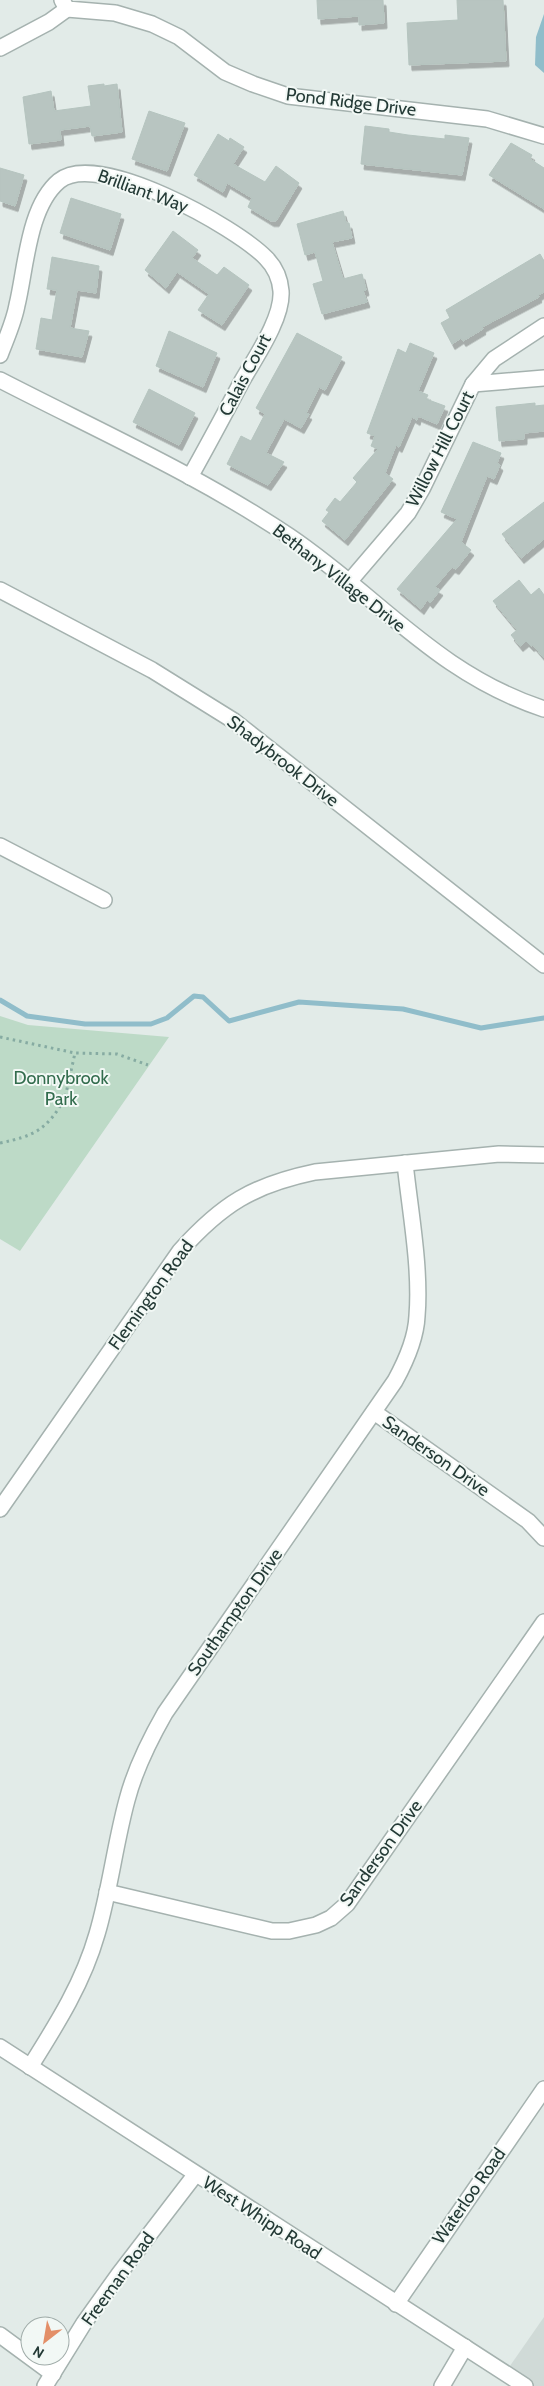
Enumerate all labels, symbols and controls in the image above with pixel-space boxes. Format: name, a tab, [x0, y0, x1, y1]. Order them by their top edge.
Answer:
street label: Pond Ridge Drive	[285, 83, 417, 121]
street label: Brilliant Way	[95, 164, 191, 218]
street label: Calais Court	[214, 330, 276, 420]
street label: Willow Hill Court	[401, 387, 479, 511]
street label: Bethany Village Drive	[268, 519, 410, 637]
street label: Shadybrook Drive	[223, 711, 343, 811]
park label: Donnybrook Park	[13, 1067, 110, 1110]
street label: Flemington Road	[104, 1236, 198, 1354]
street label: Sanderson Drive	[378, 1411, 494, 1501]
street label: Southampton Drive	[183, 1544, 287, 1680]
street label: Sanderson Drive	[335, 1796, 427, 1910]
street label: Waterloo Road	[428, 2144, 510, 2248]
street label: West Whipp Road	[199, 2172, 325, 2264]
street label: Freeman Road	[77, 2228, 159, 2330]
north arrow	[20, 2316, 70, 2366]
text: N	[29, 2342, 47, 2362]

